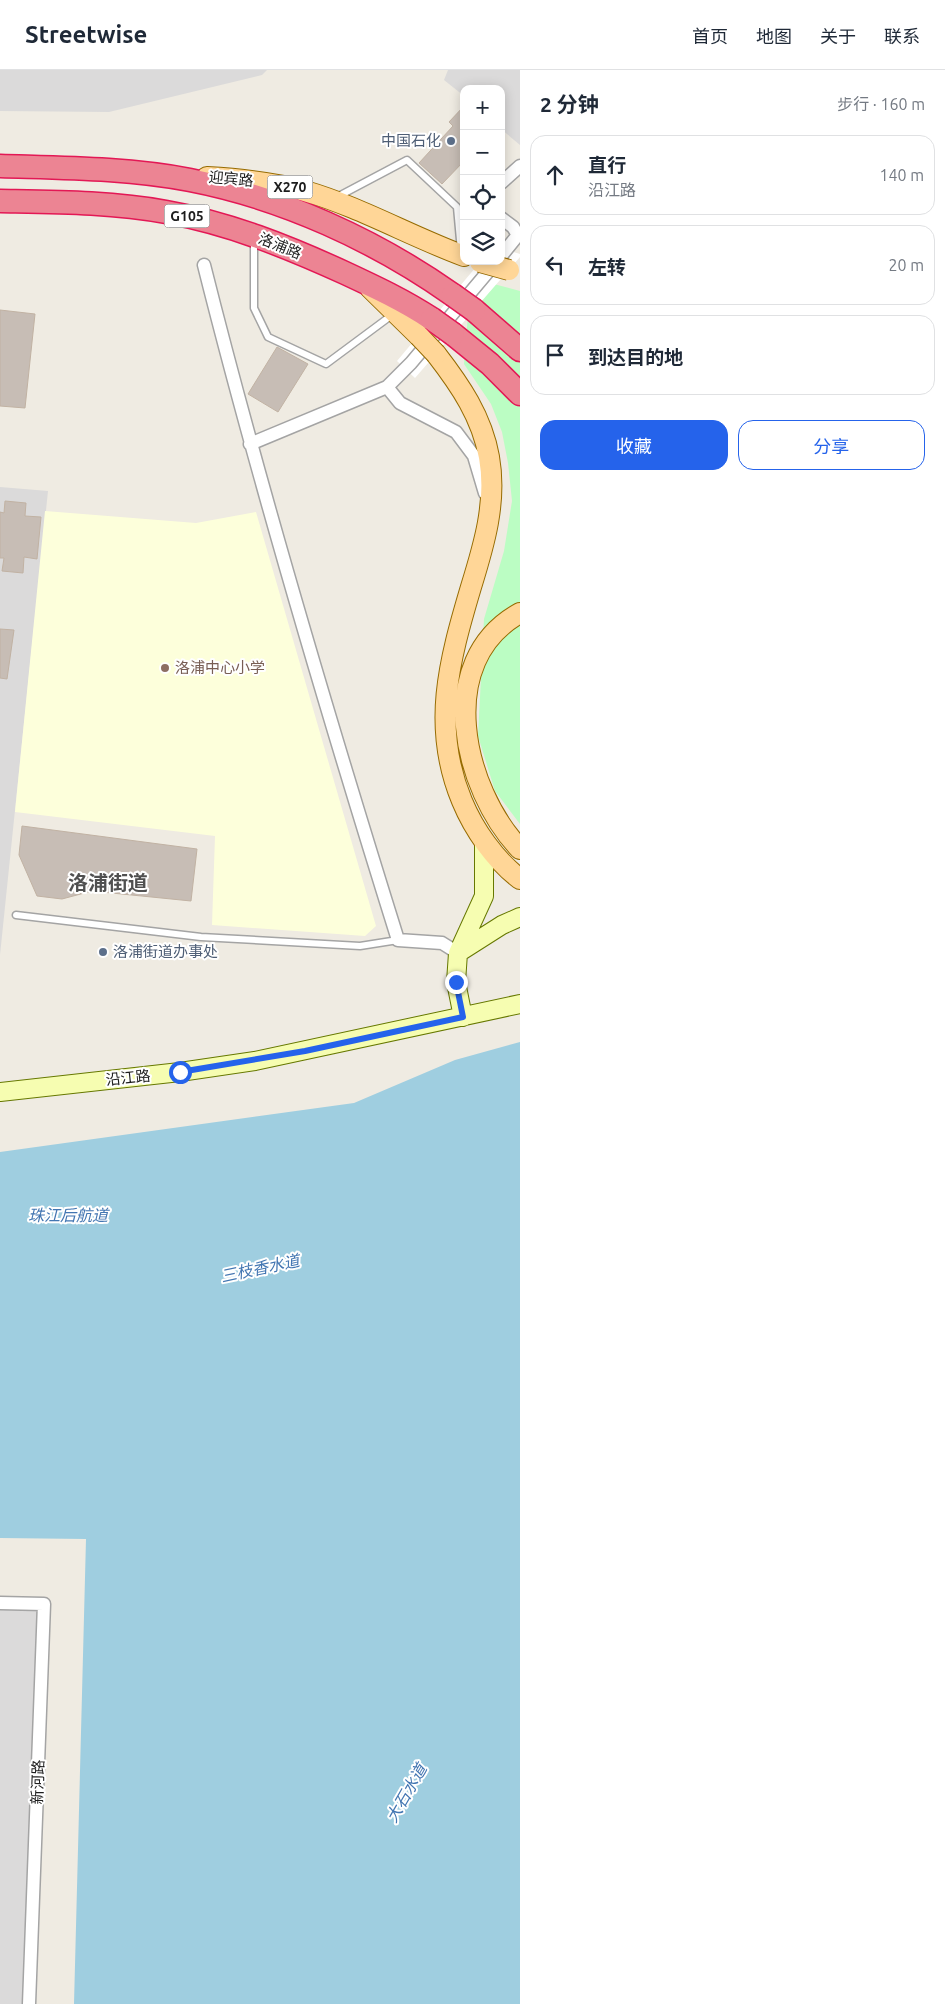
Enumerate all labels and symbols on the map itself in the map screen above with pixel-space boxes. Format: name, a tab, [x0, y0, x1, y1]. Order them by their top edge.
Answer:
place label: 中国石化	[381, 132, 441, 149]
marker: 中国石化	[445, 135, 457, 147]
street label: 迎宾路	[208, 168, 254, 189]
road number: X270	[268, 175, 312, 198]
road number: G105	[164, 204, 210, 228]
street label: 洛浦路	[256, 229, 304, 262]
place label: 洛浦中心小学	[175, 659, 265, 676]
marker: 洛浦中心小学	[159, 662, 171, 674]
district label: 洛浦街道	[68, 871, 148, 894]
place label: 洛浦街道办事处	[113, 943, 218, 960]
marker: 洛浦街道办事处	[97, 946, 109, 958]
route end	[445, 971, 468, 994]
route start	[169, 1061, 192, 1084]
street label: 沿江路	[105, 1067, 151, 1088]
water label: 珠江后航道	[28, 1206, 110, 1224]
water label: 三枝香水道	[219, 1250, 303, 1285]
street label: 新河路	[28, 1759, 47, 1805]
water label: 大石水道	[382, 1759, 431, 1825]

